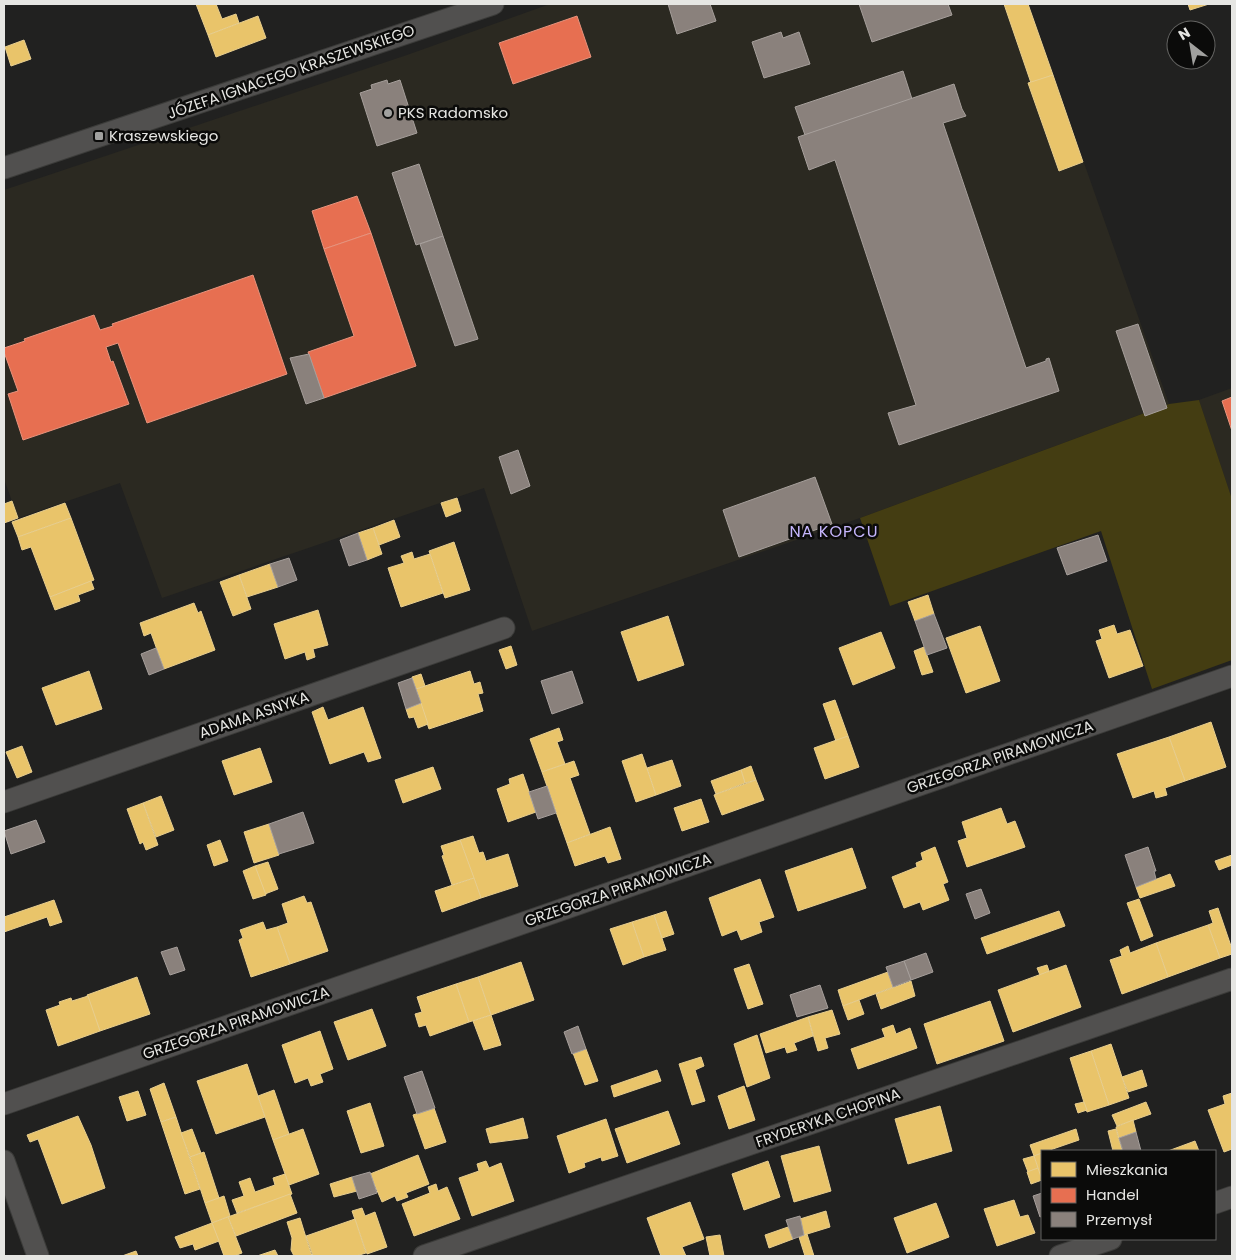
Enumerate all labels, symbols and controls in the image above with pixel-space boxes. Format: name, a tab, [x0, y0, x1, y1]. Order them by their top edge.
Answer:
street label: JÓZEFA IGNACEGO KRASZEWSKIEGO	[164, 19, 417, 124]
north arrow	[1166, 20, 1216, 70]
text: N	[1175, 23, 1194, 45]
place label: PKS Radomsko	[398, 102, 508, 123]
marker: PKS Radomsko	[382, 107, 394, 119]
place label: Kraszewskiego	[109, 125, 218, 146]
marker: Kraszewskiego	[93, 130, 105, 142]
district label: NA KOPCU	[790, 520, 878, 543]
street label: ADAMA ASNYKA	[196, 686, 312, 743]
street label: GRZEGORZA PIRAMOWICZA	[904, 715, 1096, 798]
street label: GRZEGORZA PIRAMOWICZA	[522, 848, 714, 931]
street label: GRZEGORZA PIRAMOWICZA	[140, 981, 332, 1064]
street label: FRYDERYKA CHOPINA	[753, 1083, 903, 1152]
legend	[1041, 1150, 1216, 1240]
text: Mieszkania	[1086, 1159, 1168, 1180]
text: Handel	[1086, 1184, 1139, 1205]
text: Przemysł	[1086, 1209, 1152, 1230]

